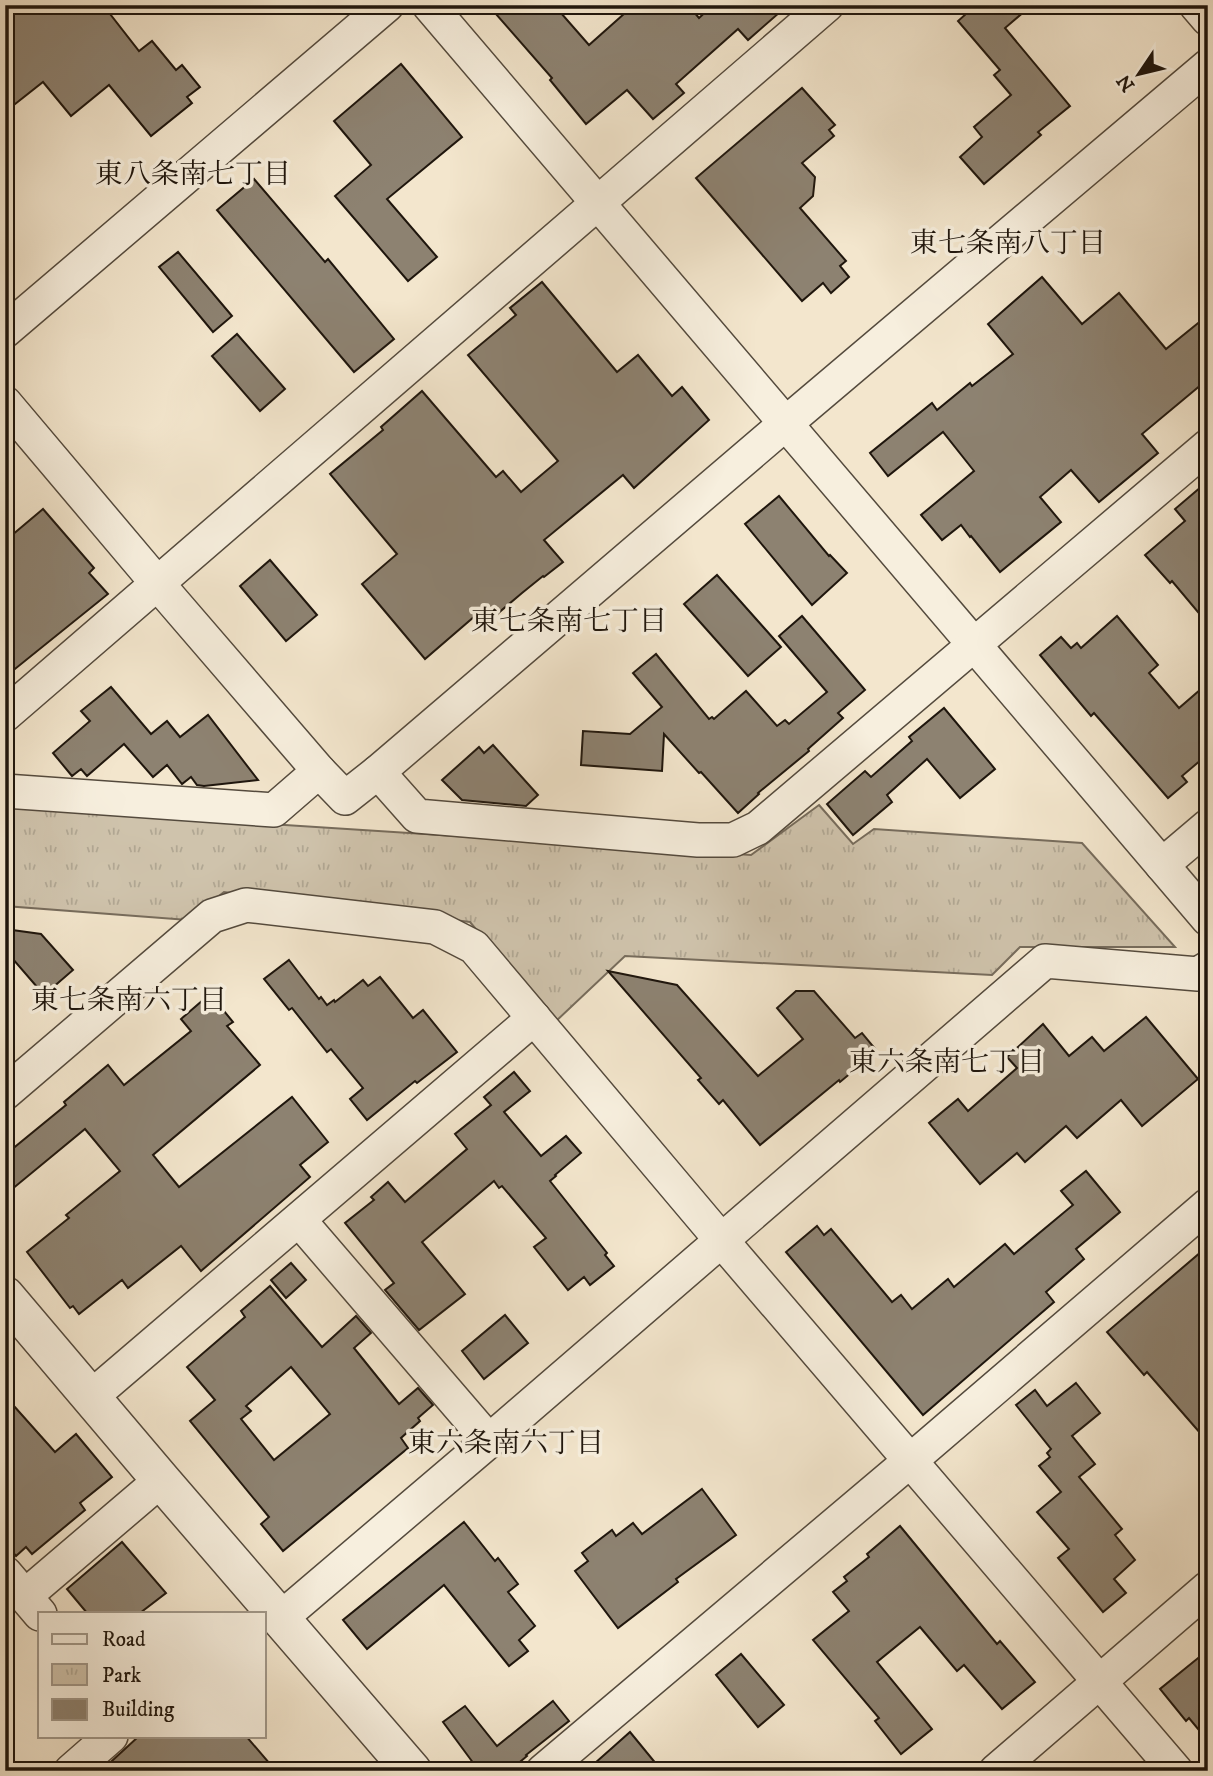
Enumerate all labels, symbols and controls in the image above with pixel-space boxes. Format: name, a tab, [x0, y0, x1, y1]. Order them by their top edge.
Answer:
north arrow	[1104, 38, 1174, 108]
text: N	[1112, 70, 1140, 96]
district label: 東八条南七丁目	[95, 157, 291, 192]
district label: 東七条南八丁目	[910, 226, 1106, 261]
district label: 東七条南七丁目	[471, 604, 667, 639]
district label: 東七条南六丁目	[31, 983, 227, 1018]
district label: 東六条南七丁目	[849, 1045, 1045, 1080]
district label: 東六条南六丁目	[408, 1426, 604, 1461]
legend	[38, 1612, 266, 1738]
text: Road	[102, 1627, 146, 1653]
text: Park	[102, 1663, 142, 1689]
text: Building	[102, 1697, 175, 1723]

